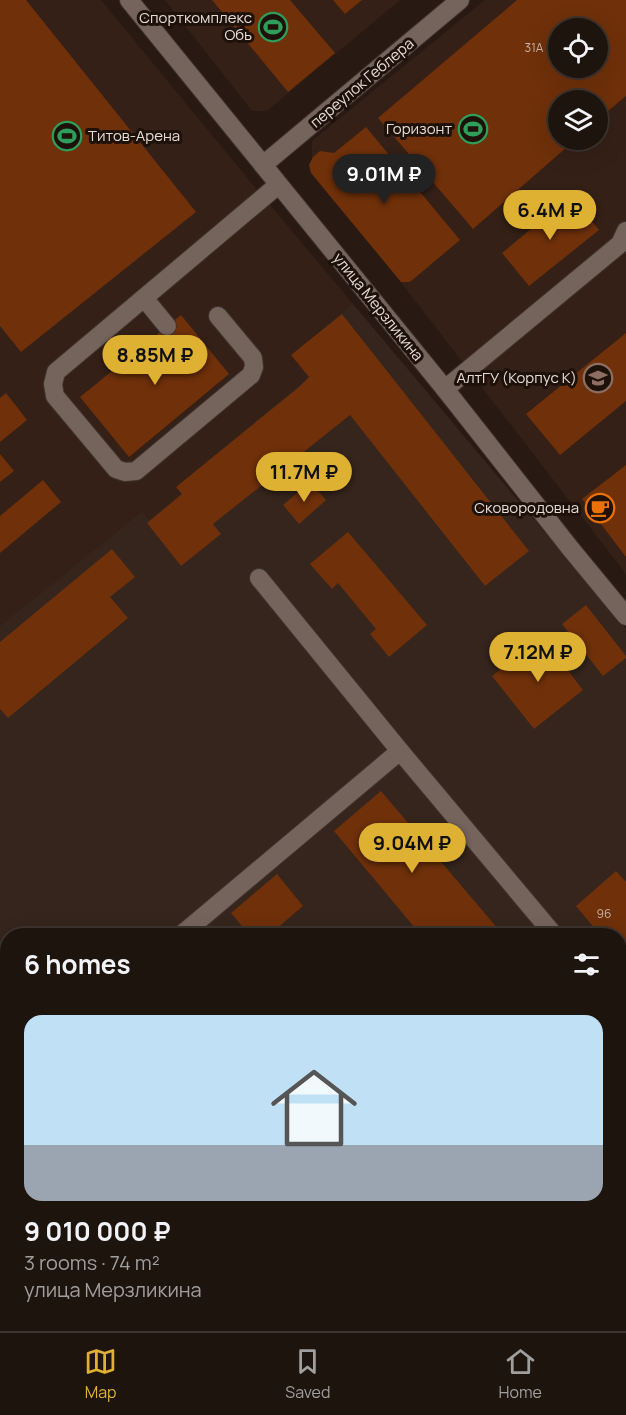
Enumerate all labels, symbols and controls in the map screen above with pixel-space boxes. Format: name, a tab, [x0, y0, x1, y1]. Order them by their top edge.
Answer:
place label: Спорткомплекс Обь	[139, 7, 252, 45]
sports icon: Спорткомплекс Обь	[257, 11, 289, 43]
map controls	[548, 18, 608, 150]
button: locate	[548, 18, 608, 78]
street label: переулок Геблера	[305, 33, 418, 132]
house number: 31А	[525, 39, 544, 56]
button: layers	[548, 90, 608, 150]
sports icon: Горизонт	[457, 113, 489, 145]
place label: Горизонт	[386, 118, 452, 139]
sports icon: Титов-Арена	[51, 120, 83, 152]
place label: Титов-Арена	[88, 125, 180, 146]
pin: 9.01M ₽	[329, 154, 439, 205]
text: 9.01M ₽	[346, 160, 422, 187]
pin: 6.4M ₽	[501, 190, 599, 241]
text: 6.4M ₽	[517, 196, 583, 223]
street label: улица Мерзликина	[328, 248, 428, 365]
pin: 8.85M ₽	[100, 335, 210, 386]
text: 8.85M ₽	[116, 341, 194, 368]
school or university icon: АлтГУ (Корпус К)	[582, 362, 614, 394]
place label: АлтГУ (Корпус К)	[456, 367, 577, 388]
pin: 11.7M ₽	[249, 452, 359, 503]
text: 11.7M ₽	[270, 458, 338, 485]
cafe icon: Сковородовна	[584, 492, 616, 524]
place label: Сковородовна	[474, 497, 579, 518]
pin: 7.12M ₽	[483, 632, 593, 683]
text: 7.12M ₽	[503, 638, 573, 665]
pin: 9.04M ₽	[357, 823, 467, 874]
text: 9.04M ₽	[373, 829, 451, 856]
house number: 96	[597, 905, 611, 922]
text: 6 homes	[24, 946, 131, 982]
icon: filters	[570, 948, 603, 981]
icon: home	[260, 1054, 368, 1162]
text: 9 010 000 ₽	[24, 1213, 171, 1249]
text: 3 rooms · 74 m²	[24, 1249, 160, 1276]
text: улица Мерзликина	[24, 1276, 202, 1303]
tab: Map	[84, 1345, 117, 1403]
tab: Saved	[285, 1345, 330, 1403]
tab: Home	[499, 1345, 542, 1403]

